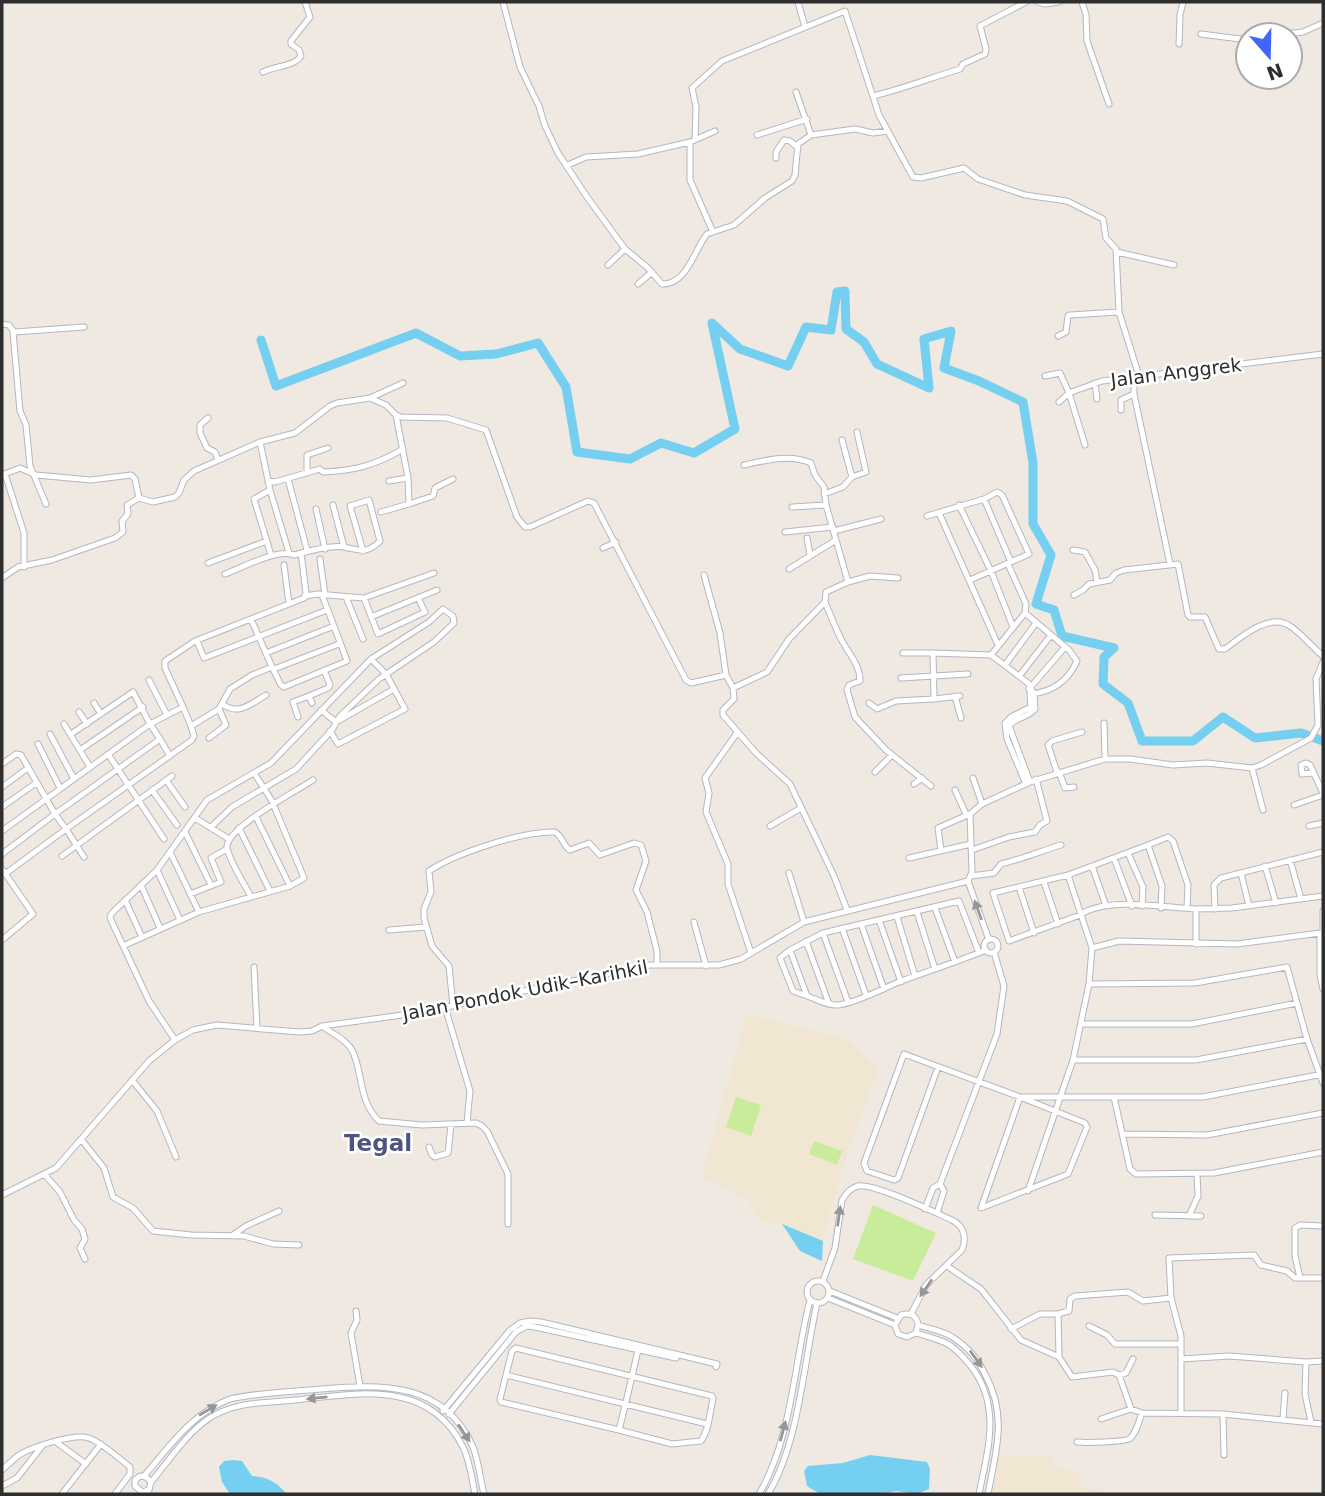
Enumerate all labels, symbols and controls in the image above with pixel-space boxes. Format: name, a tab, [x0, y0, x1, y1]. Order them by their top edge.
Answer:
north arrow	[1234, 21, 1304, 91]
text: N	[1264, 59, 1286, 85]
street label: Jalan Anggrek	[1108, 353, 1243, 391]
one-way arrow	[972, 900, 983, 921]
street label: Jalan Pondok Udik–Karihkil	[399, 955, 650, 1025]
district label: Tegal	[344, 1130, 412, 1156]
one-way arrow	[834, 1204, 845, 1226]
one-way arrow	[919, 1279, 933, 1297]
one-way arrow	[968, 1350, 982, 1368]
one-way arrow	[306, 1392, 328, 1403]
one-way arrow	[198, 1403, 217, 1416]
one-way arrow	[778, 1420, 789, 1442]
one-way arrow	[457, 1424, 471, 1442]

